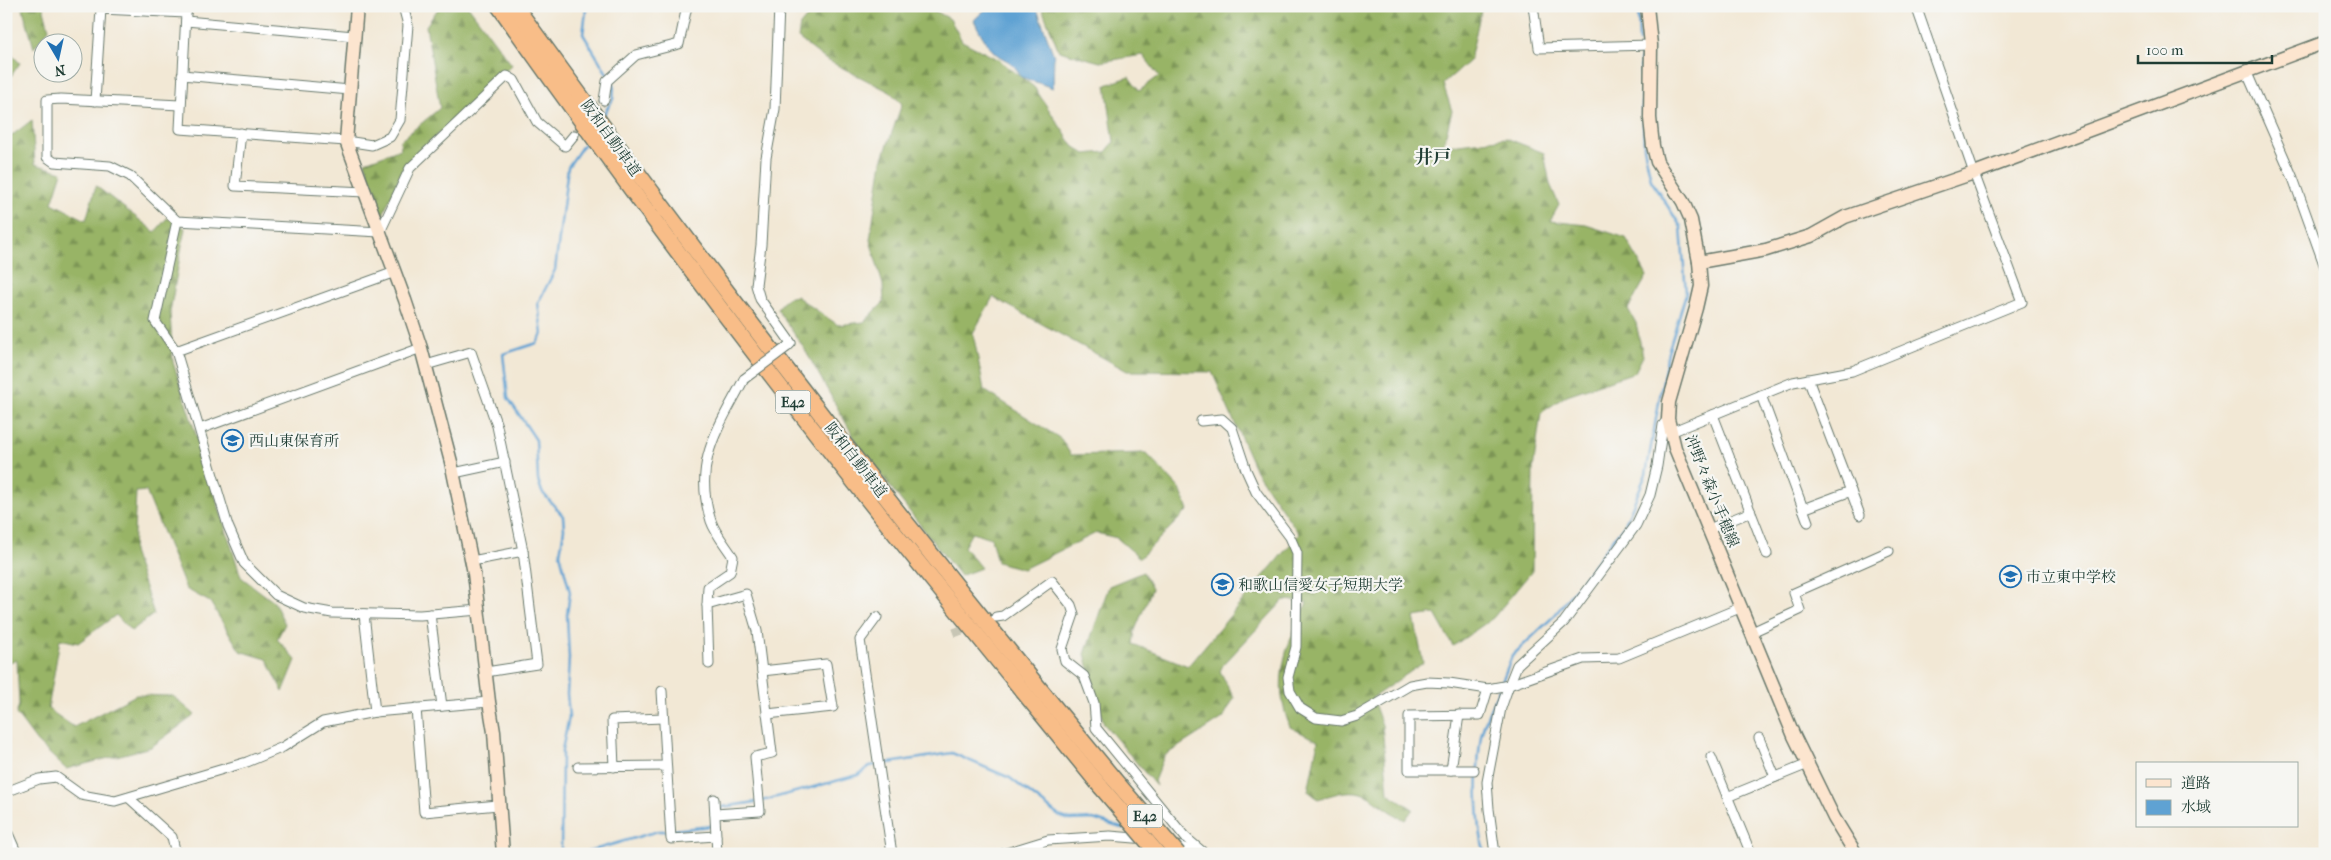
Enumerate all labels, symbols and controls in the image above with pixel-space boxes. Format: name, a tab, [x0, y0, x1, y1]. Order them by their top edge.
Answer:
north arrow	[32, 32, 82, 82]
scale bar	[2138, 32, 2272, 64]
text: 100 m	[2146, 41, 2184, 59]
text: N	[53, 61, 67, 80]
street label: 阪和自動車道	[577, 96, 645, 180]
district label: 井戸	[1415, 147, 1451, 168]
road number: E42	[776, 391, 810, 414]
street label: 阪和自動車道	[821, 419, 891, 501]
school or university icon: 西山東保育所	[221, 429, 245, 453]
place label: 西山東保育所	[249, 432, 339, 450]
street label: 沖野々森小手穂線	[1681, 432, 1743, 550]
school or university icon: 市立東中学校	[1998, 565, 2022, 589]
place label: 市立東中学校	[2026, 568, 2116, 586]
school or university icon: 和歌山信愛女子短期大学	[1210, 573, 1234, 597]
place label: 和歌山信愛女子短期大学	[1238, 576, 1403, 594]
legend	[2136, 762, 2298, 828]
text: 道路	[2181, 774, 2211, 792]
text: 水域	[2181, 798, 2211, 816]
road number: E42	[1128, 804, 1162, 828]

